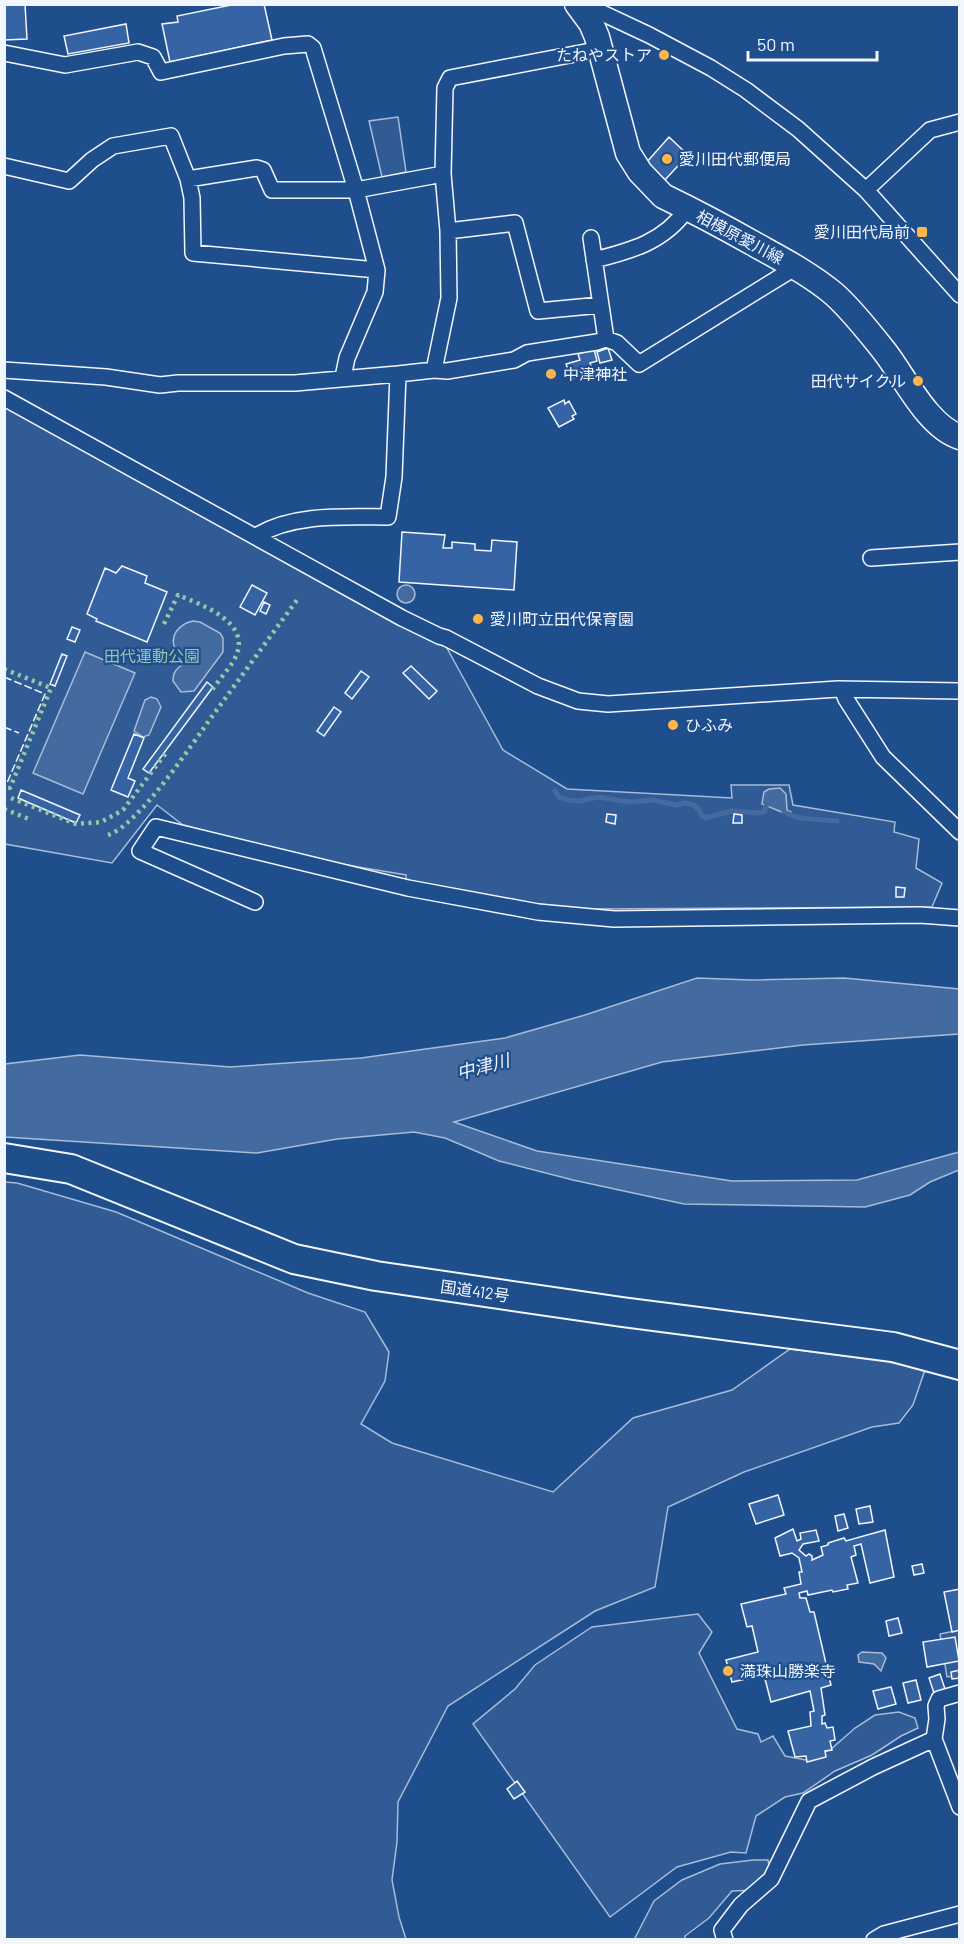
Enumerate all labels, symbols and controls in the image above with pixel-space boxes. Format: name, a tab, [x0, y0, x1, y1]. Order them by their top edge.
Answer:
scale bar	[748, 24, 877, 62]
text: 50 m	[757, 33, 795, 55]
place label: たねやストア	[556, 45, 652, 64]
marker: たねやストア	[657, 48, 671, 62]
place label: 愛川田代郵便局	[679, 149, 791, 168]
marker: 愛川田代郵便局	[660, 152, 674, 166]
street label: 相模原愛川線	[693, 206, 787, 267]
place label: 愛川田代局前	[814, 222, 910, 241]
marker: 愛川田代局前	[915, 225, 929, 239]
place label: 中津神社	[563, 364, 627, 383]
marker: 中津神社	[544, 367, 558, 381]
place label: 田代サイクル	[811, 371, 906, 390]
marker: 田代サイクル	[911, 374, 925, 388]
place label: 愛川町立田代保育園	[490, 609, 634, 628]
marker: 愛川町立田代保育園	[471, 612, 485, 626]
park label: 田代運動公園	[104, 646, 200, 665]
place label: ひふみ	[685, 715, 733, 734]
marker: ひふみ	[666, 718, 680, 732]
water label: 中津川	[454, 1048, 514, 1084]
street label: 国道412号	[439, 1276, 511, 1305]
place label: 満珠山勝楽寺	[740, 1661, 836, 1680]
marker: 満珠山勝楽寺	[721, 1664, 735, 1678]

